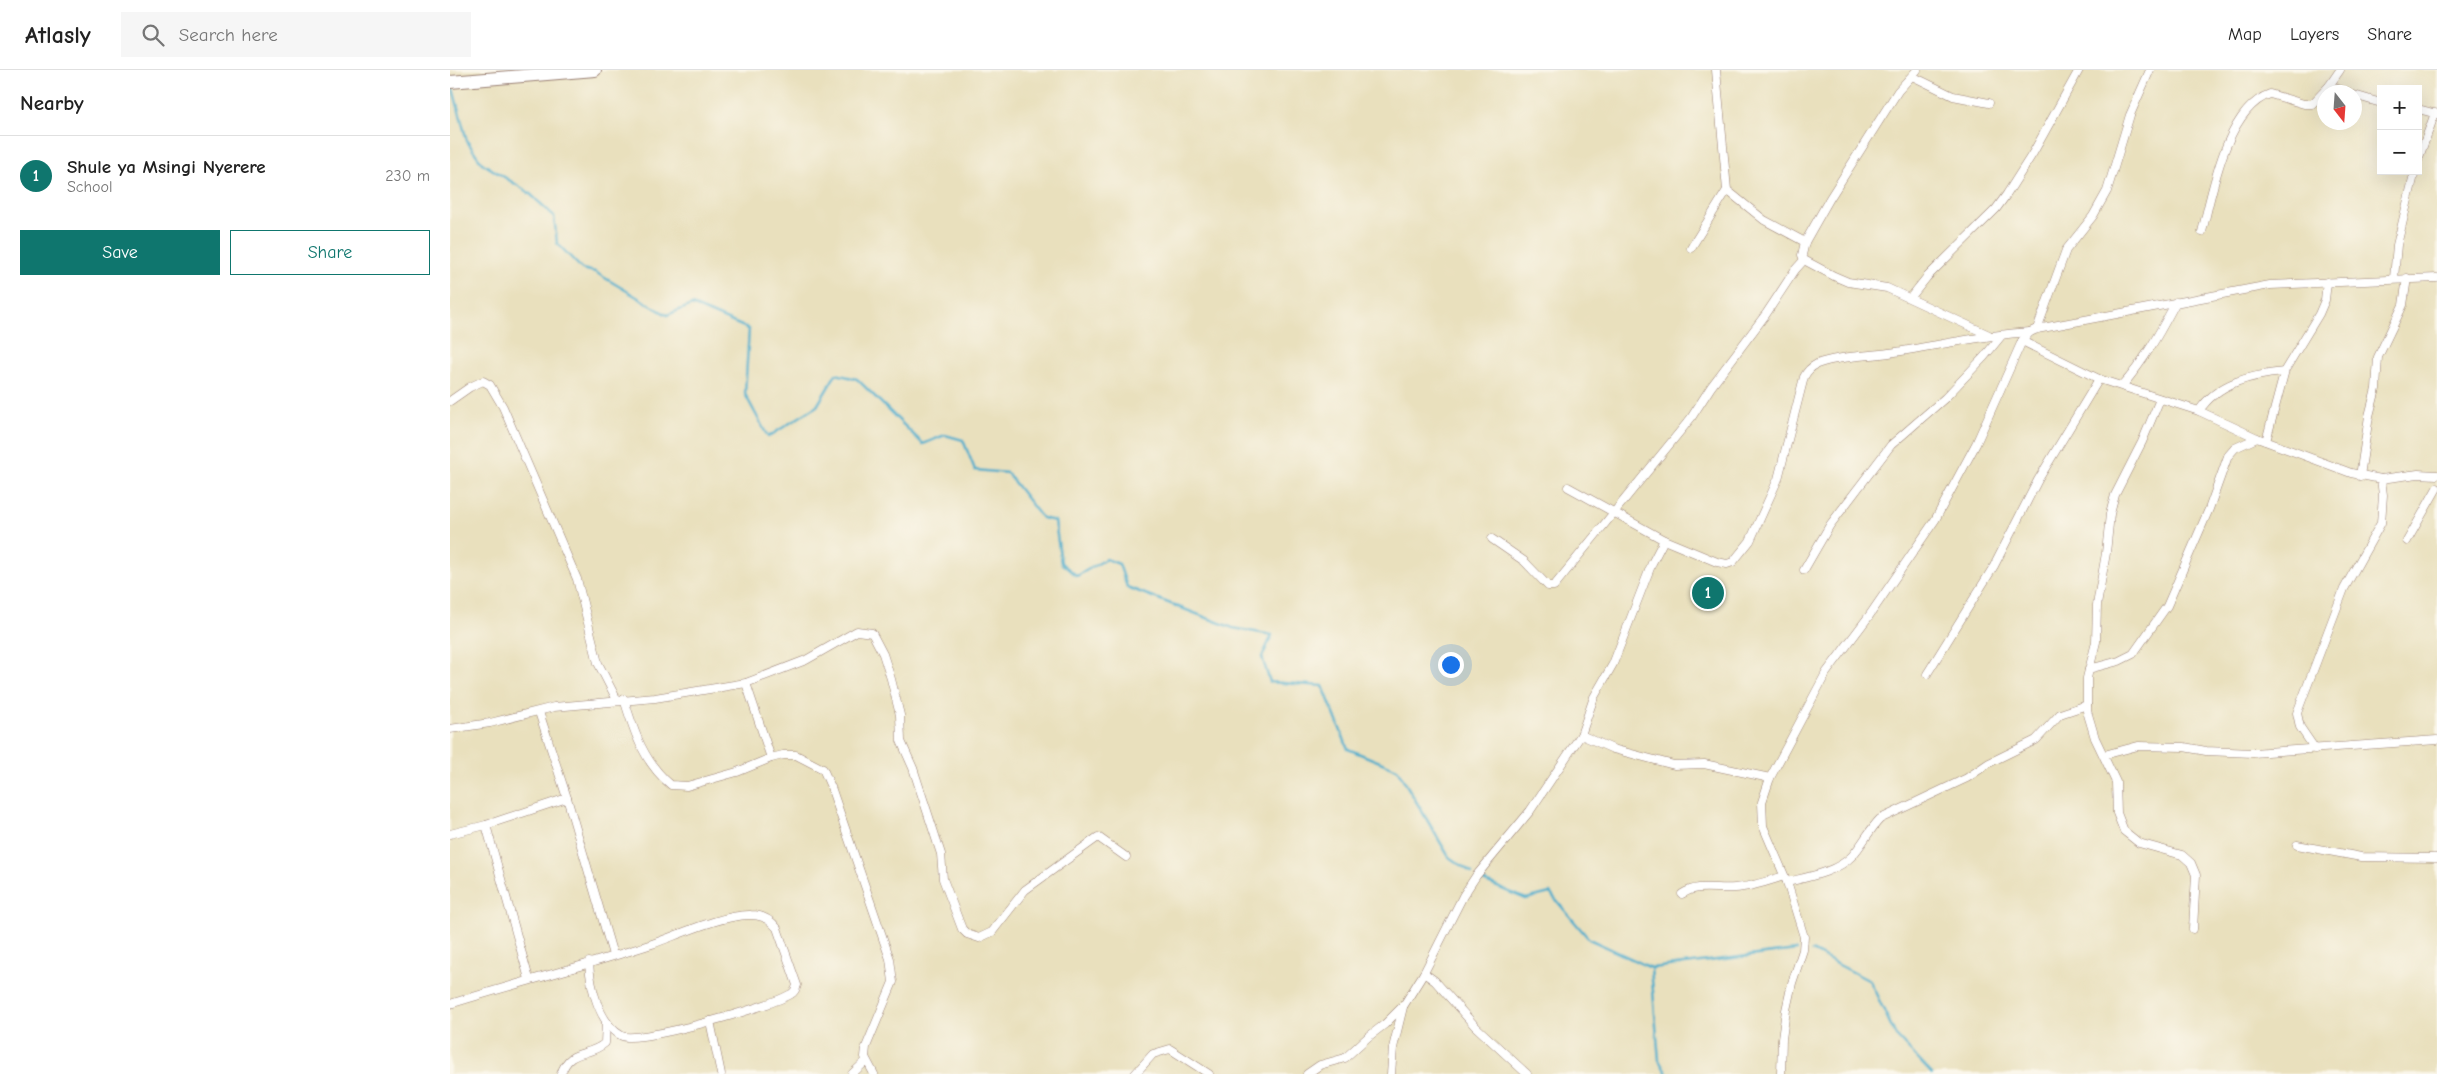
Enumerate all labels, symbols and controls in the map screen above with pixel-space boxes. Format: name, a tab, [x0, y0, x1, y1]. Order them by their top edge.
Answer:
search box	[121, 12, 471, 57]
text: Atlasly	[25, 21, 91, 49]
icon: search	[139, 21, 167, 49]
text: Search here	[179, 24, 278, 46]
text: Map	[2228, 24, 2262, 45]
text: Layers	[2290, 24, 2339, 45]
text: Share	[2367, 24, 2412, 45]
north arrow	[2317, 85, 2362, 130]
map controls	[2377, 85, 2422, 175]
button: +	[2377, 85, 2422, 130]
text: Nearby	[20, 91, 84, 115]
button: −	[2377, 130, 2422, 175]
text: Shule ya Msingi Nyerere	[67, 156, 266, 178]
text: 1	[33, 167, 39, 185]
text: 230 m	[385, 167, 430, 185]
text: School	[67, 178, 113, 196]
button: Save	[20, 230, 220, 275]
button: Share	[230, 230, 430, 275]
pin: 1	[1692, 574, 1724, 612]
your location	[1438, 652, 1464, 678]

